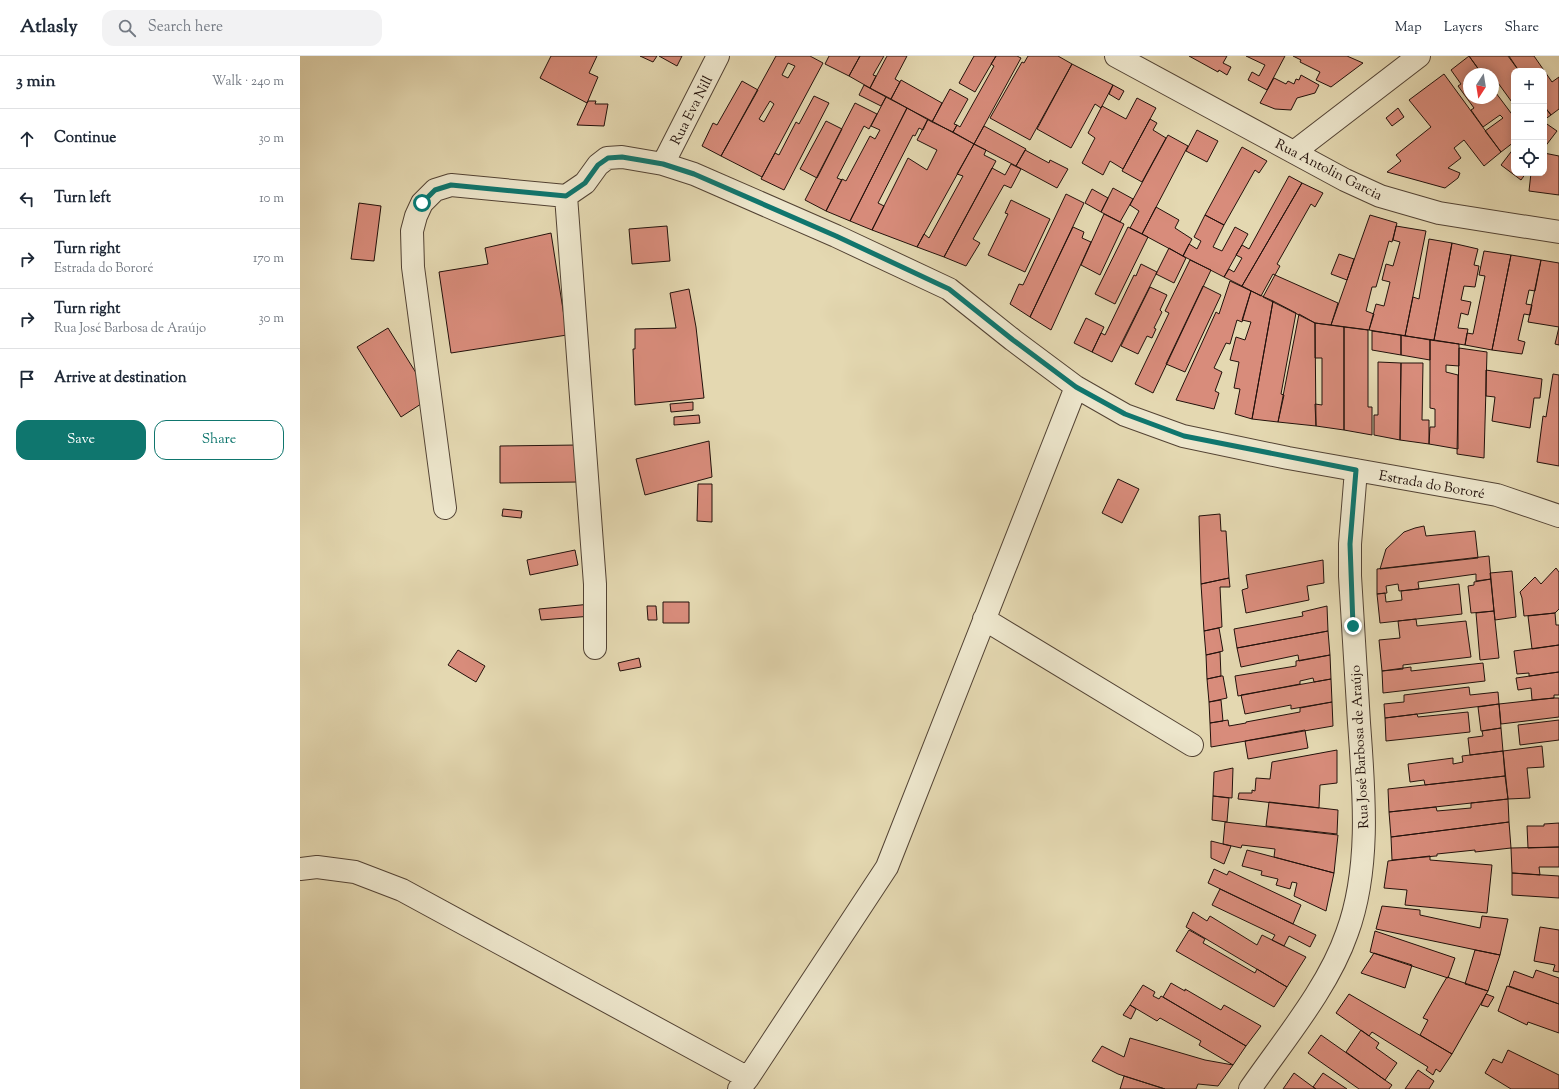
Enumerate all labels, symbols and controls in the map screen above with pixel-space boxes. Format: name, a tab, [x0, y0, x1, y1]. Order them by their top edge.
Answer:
search box	[102, 10, 382, 46]
text: Atlasly	[20, 14, 78, 41]
icon: search	[116, 17, 138, 39]
text: Search here	[148, 17, 223, 38]
text: Map	[1395, 18, 1422, 38]
text: Layers	[1444, 18, 1482, 38]
text: Share	[1504, 18, 1539, 38]
north arrow	[1463, 68, 1499, 104]
map controls	[1511, 68, 1547, 176]
button: +	[1511, 68, 1547, 104]
text: 3 min	[16, 70, 55, 94]
text: Walk · 240 m	[212, 73, 284, 91]
street label: Rua Eva Nill	[667, 73, 719, 149]
button: −	[1511, 104, 1547, 140]
icon: ahead	[16, 128, 38, 150]
text: Continue	[54, 128, 116, 149]
text: 30 m	[258, 130, 284, 148]
street label: Rua Antolin Garcia	[1271, 135, 1386, 207]
button: locate	[1511, 140, 1547, 176]
icon: left	[16, 188, 38, 210]
text: Turn left	[54, 188, 111, 209]
text: 10 m	[259, 190, 284, 208]
route start	[413, 194, 431, 212]
text: Turn right	[54, 239, 120, 260]
icon: right	[16, 248, 38, 270]
text: 170 m	[253, 250, 284, 268]
text: Estrada do Bororé	[54, 260, 154, 278]
text: Turn right	[54, 299, 120, 320]
icon: right	[16, 308, 38, 330]
text: 30 m	[258, 310, 284, 328]
text: Rua José Barbosa de Araújo	[54, 320, 206, 338]
icon: arrive	[16, 368, 38, 390]
text: Arrive at destination	[54, 368, 187, 389]
button: Save	[16, 420, 146, 460]
button: Share	[154, 420, 284, 460]
street label: Estrada do Bororé	[1377, 467, 1486, 505]
route end	[1344, 617, 1362, 635]
street label: Rua José Barbosa de Araújo	[1347, 664, 1375, 829]

